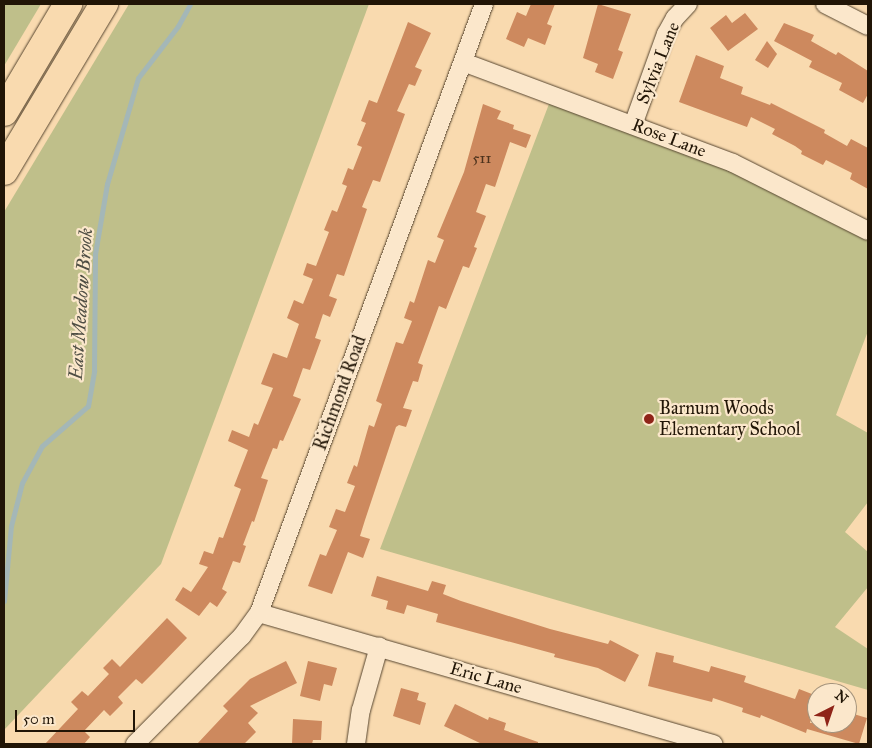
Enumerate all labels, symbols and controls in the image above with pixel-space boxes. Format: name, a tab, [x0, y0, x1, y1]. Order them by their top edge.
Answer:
street label: Sylvia Lane	[632, 19, 684, 107]
street label: Rose Lane	[629, 114, 709, 162]
house number: 511	[473, 150, 491, 168]
water label: East Meadow Brook	[64, 227, 98, 381]
street label: Richmond Road	[309, 333, 371, 453]
place label: Barnum Woods Elementary School	[659, 398, 801, 440]
marker: Barnum Woods Elementary School	[643, 413, 655, 425]
street label: Eric Lane	[447, 657, 525, 699]
north arrow	[807, 683, 857, 733]
text: N	[831, 687, 852, 707]
scale bar	[18, 700, 138, 732]
text: 50 m	[23, 710, 55, 728]

